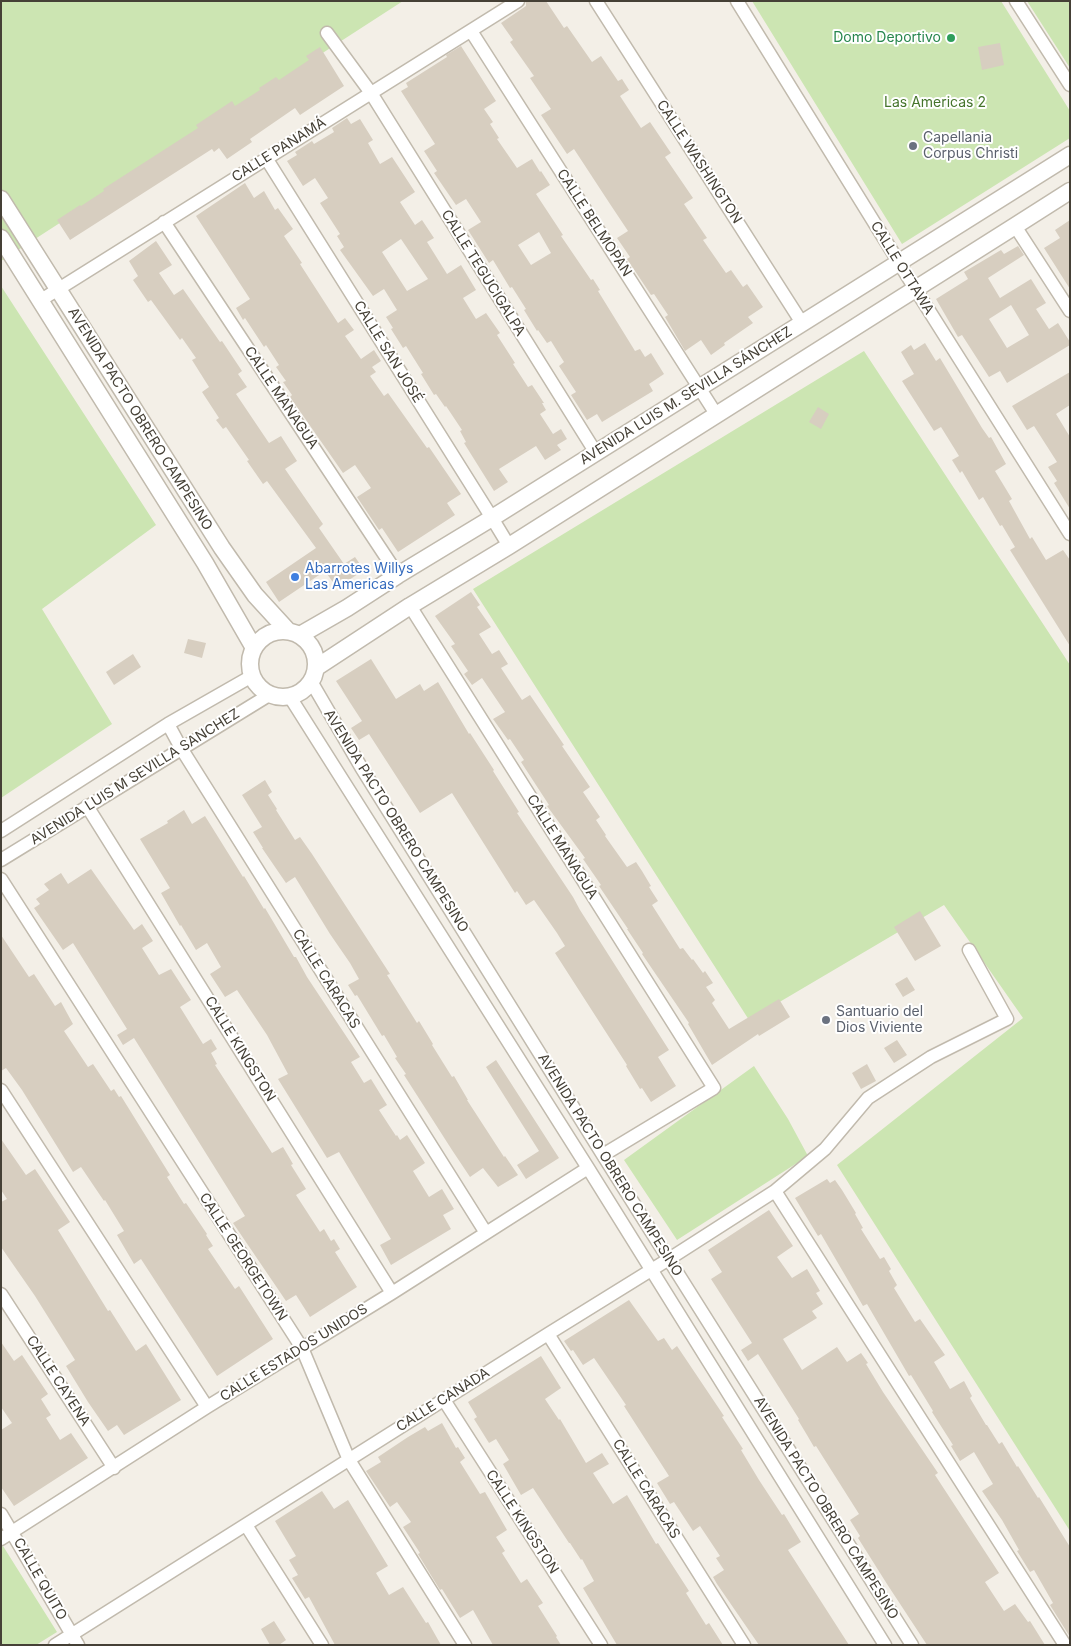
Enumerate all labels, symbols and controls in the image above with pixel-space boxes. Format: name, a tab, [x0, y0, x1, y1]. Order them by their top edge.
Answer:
place label: Domo Deportivo	[833, 30, 941, 46]
marker: Domo Deportivo	[945, 32, 957, 44]
park label: Las Americas 2	[884, 95, 986, 111]
street label: CALLE WASHINGTON	[653, 97, 745, 227]
street label: CALLE PANAMÁ	[229, 114, 329, 186]
place label: Capellania Corpus Christi	[923, 130, 1018, 162]
marker: Capellania Corpus Christi	[907, 140, 919, 152]
street label: CALLE BELMOPAN	[553, 166, 635, 280]
street label: CALLE TEGUCIGALPA	[437, 207, 529, 339]
street label: CALLE OTTAWA	[867, 218, 937, 318]
street label: CALLE SAN JOSÉ	[350, 298, 426, 406]
street label: AVENIDA PACTO OBRERO CAMPESINO	[64, 305, 216, 533]
street label: AVENIDA LUIS M. SEVILLA SÁNCHEZ	[577, 323, 795, 469]
street label: CALLE MANAGUA	[240, 344, 322, 452]
place label: Abarrotes Willys Las Americas	[305, 561, 413, 594]
marker: Abarrotes Willys Las Americas	[289, 571, 301, 583]
street label: AVENIDA LUIS M SEVILLA SANCHEZ	[27, 705, 243, 849]
street label: AVENIDA PACTO OBRERO CAMPESINO	[320, 707, 472, 935]
street label: CALLE MANAGUA	[523, 792, 601, 902]
street label: CALLE CARACAS	[289, 926, 363, 1032]
street label: CALLE KINGSTON	[201, 993, 279, 1105]
place label: Santuario del Dios Viviente	[836, 1004, 923, 1036]
marker: Santuario del Dios Viviente	[820, 1014, 832, 1026]
street label: AVENIDA PACTO OBRERO CAMPESINO	[534, 1051, 686, 1279]
street label: CALLE GEORGETOWN	[195, 1190, 291, 1324]
street label: CALLE ESTADOS UNIDOS	[217, 1301, 371, 1405]
street label: CALLE CAYENA	[22, 1333, 94, 1429]
street label: CALLE CANADA	[393, 1365, 493, 1435]
street label: AVENIDA PACTO OBRERO CAMPESINO	[750, 1394, 902, 1622]
street label: CALLE CARACAS	[609, 1436, 683, 1542]
street label: CALLE KINGSTON	[482, 1467, 562, 1577]
street label: CALLE QUITO	[10, 1535, 70, 1623]

